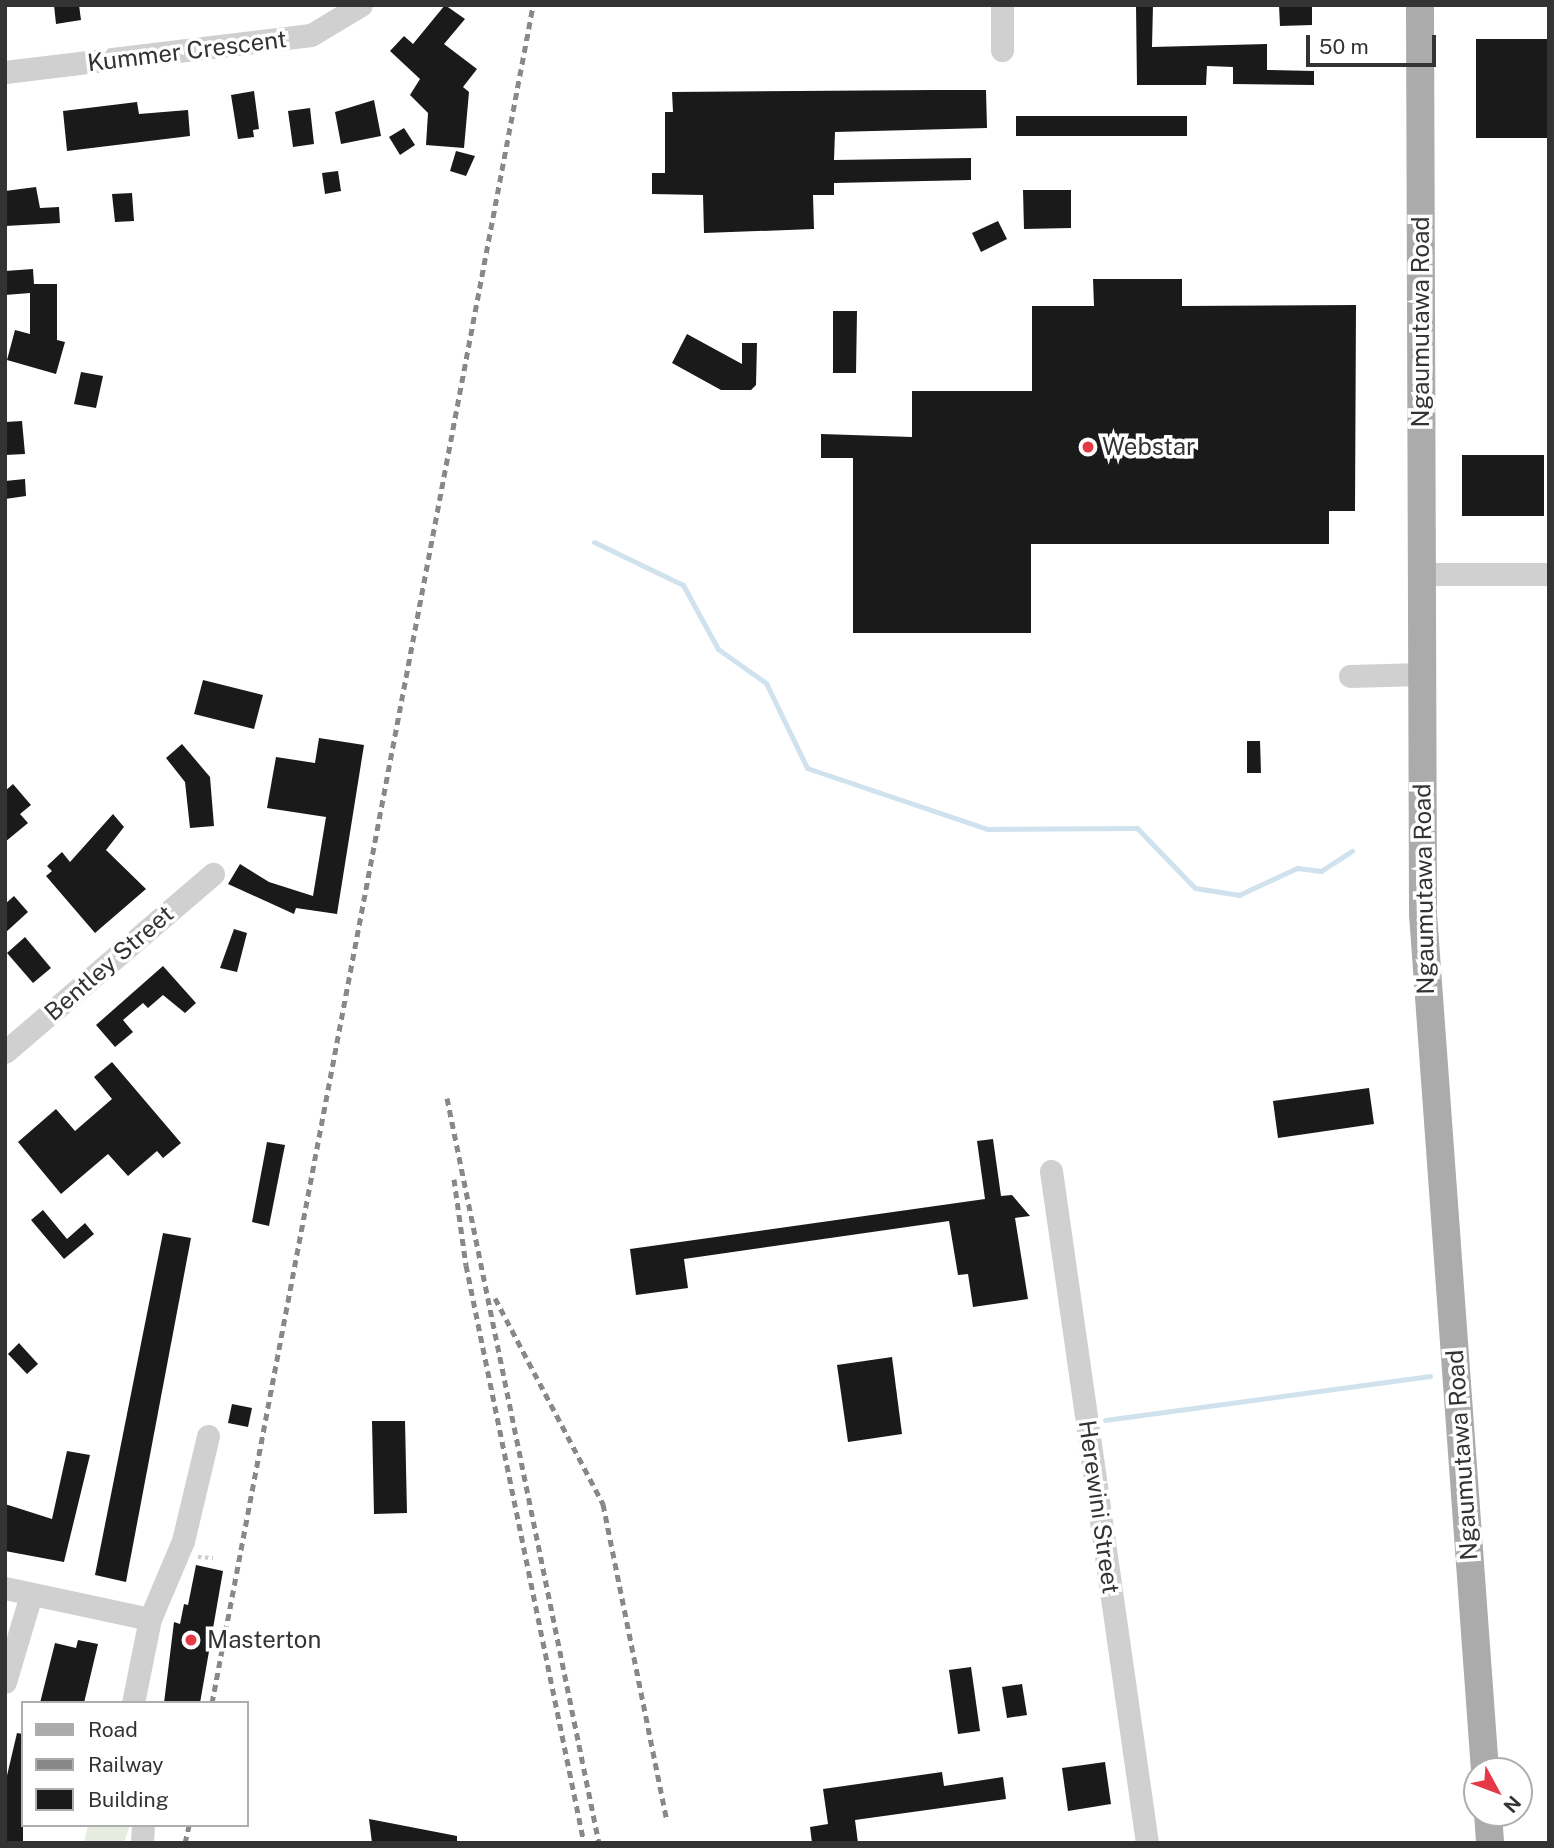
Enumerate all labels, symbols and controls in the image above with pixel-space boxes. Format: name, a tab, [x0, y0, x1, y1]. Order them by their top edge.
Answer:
scale bar	[1309, 21, 1438, 65]
street label: Kummer Crescent	[86, 24, 288, 78]
text: 50 m	[1319, 34, 1369, 59]
street label: Ngaumutawa Road	[1407, 216, 1435, 428]
place label: Webstar	[1102, 433, 1195, 461]
marker: Webstar	[1080, 439, 1096, 455]
street label: Ngaumutawa Road	[1408, 783, 1440, 995]
street label: Bentley Street	[39, 899, 179, 1027]
street label: Ngaumutawa Road	[1440, 1349, 1484, 1561]
street label: Herewini Street	[1073, 1418, 1125, 1596]
place label: Masterton	[207, 1626, 321, 1654]
marker: Masterton	[181, 1630, 201, 1650]
legend	[21, 1701, 248, 1827]
text: Road	[88, 1717, 138, 1742]
text: Railway	[88, 1752, 164, 1777]
north arrow	[1463, 1757, 1533, 1827]
text: Building	[88, 1787, 169, 1812]
text: N	[1499, 1792, 1526, 1817]

